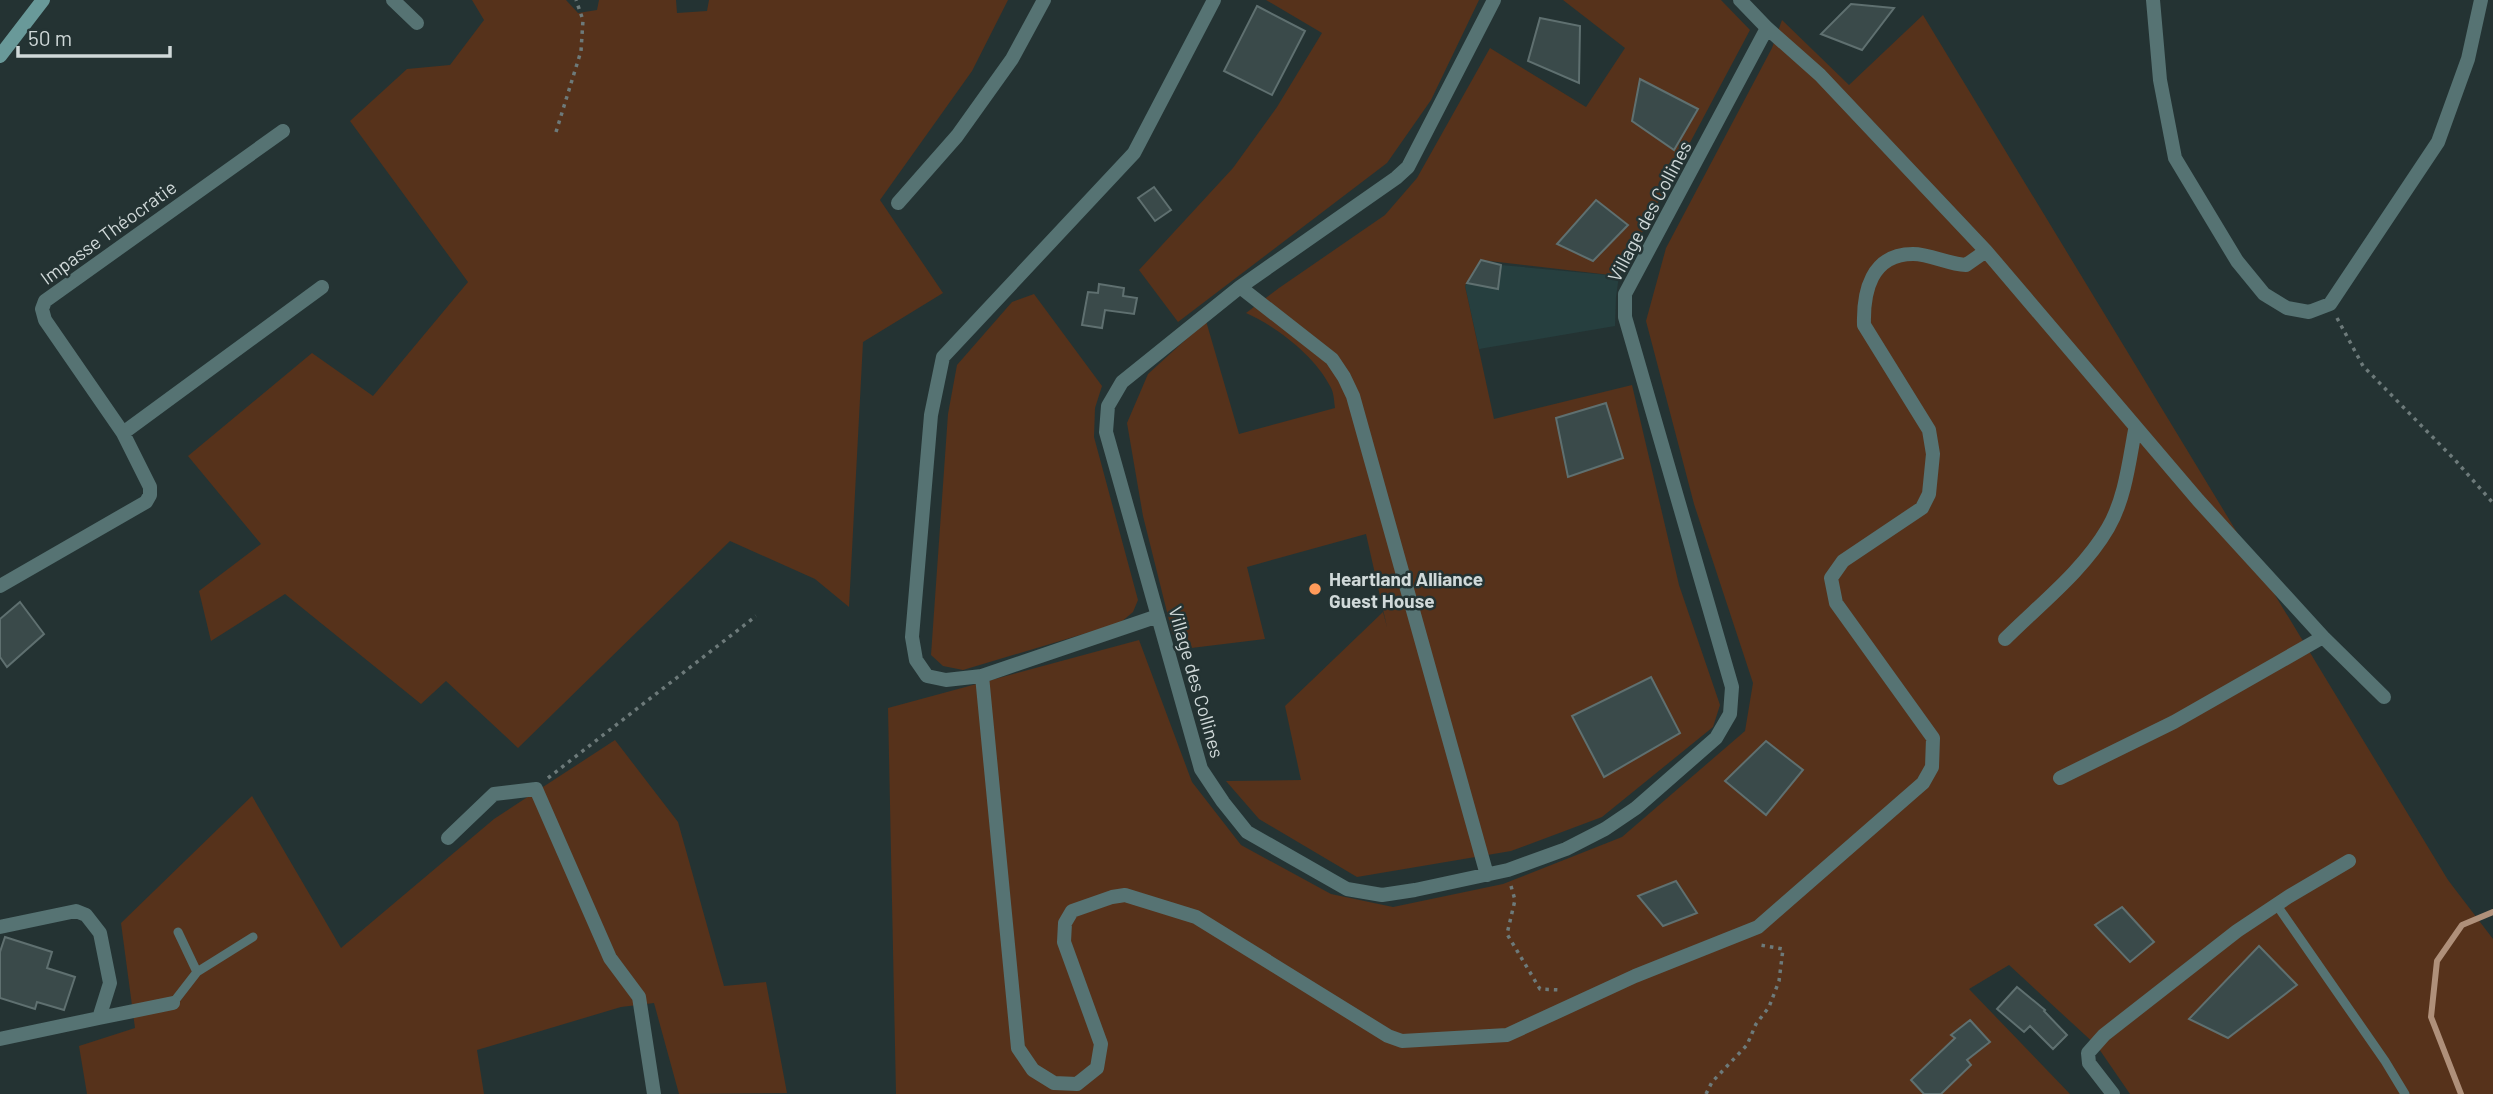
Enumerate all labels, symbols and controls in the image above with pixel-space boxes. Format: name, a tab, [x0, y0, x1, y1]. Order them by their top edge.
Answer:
scale bar	[18, 14, 170, 58]
text: 50 m	[28, 25, 72, 50]
street label: Village des Collines	[1602, 137, 1696, 285]
street label: Impasse Théocratie	[36, 175, 180, 289]
place label: Heartland Alliance Guest House	[1329, 567, 1483, 612]
marker: Heartland Alliance Guest House	[1307, 581, 1323, 597]
street label: Village des Collines	[1164, 604, 1230, 760]

